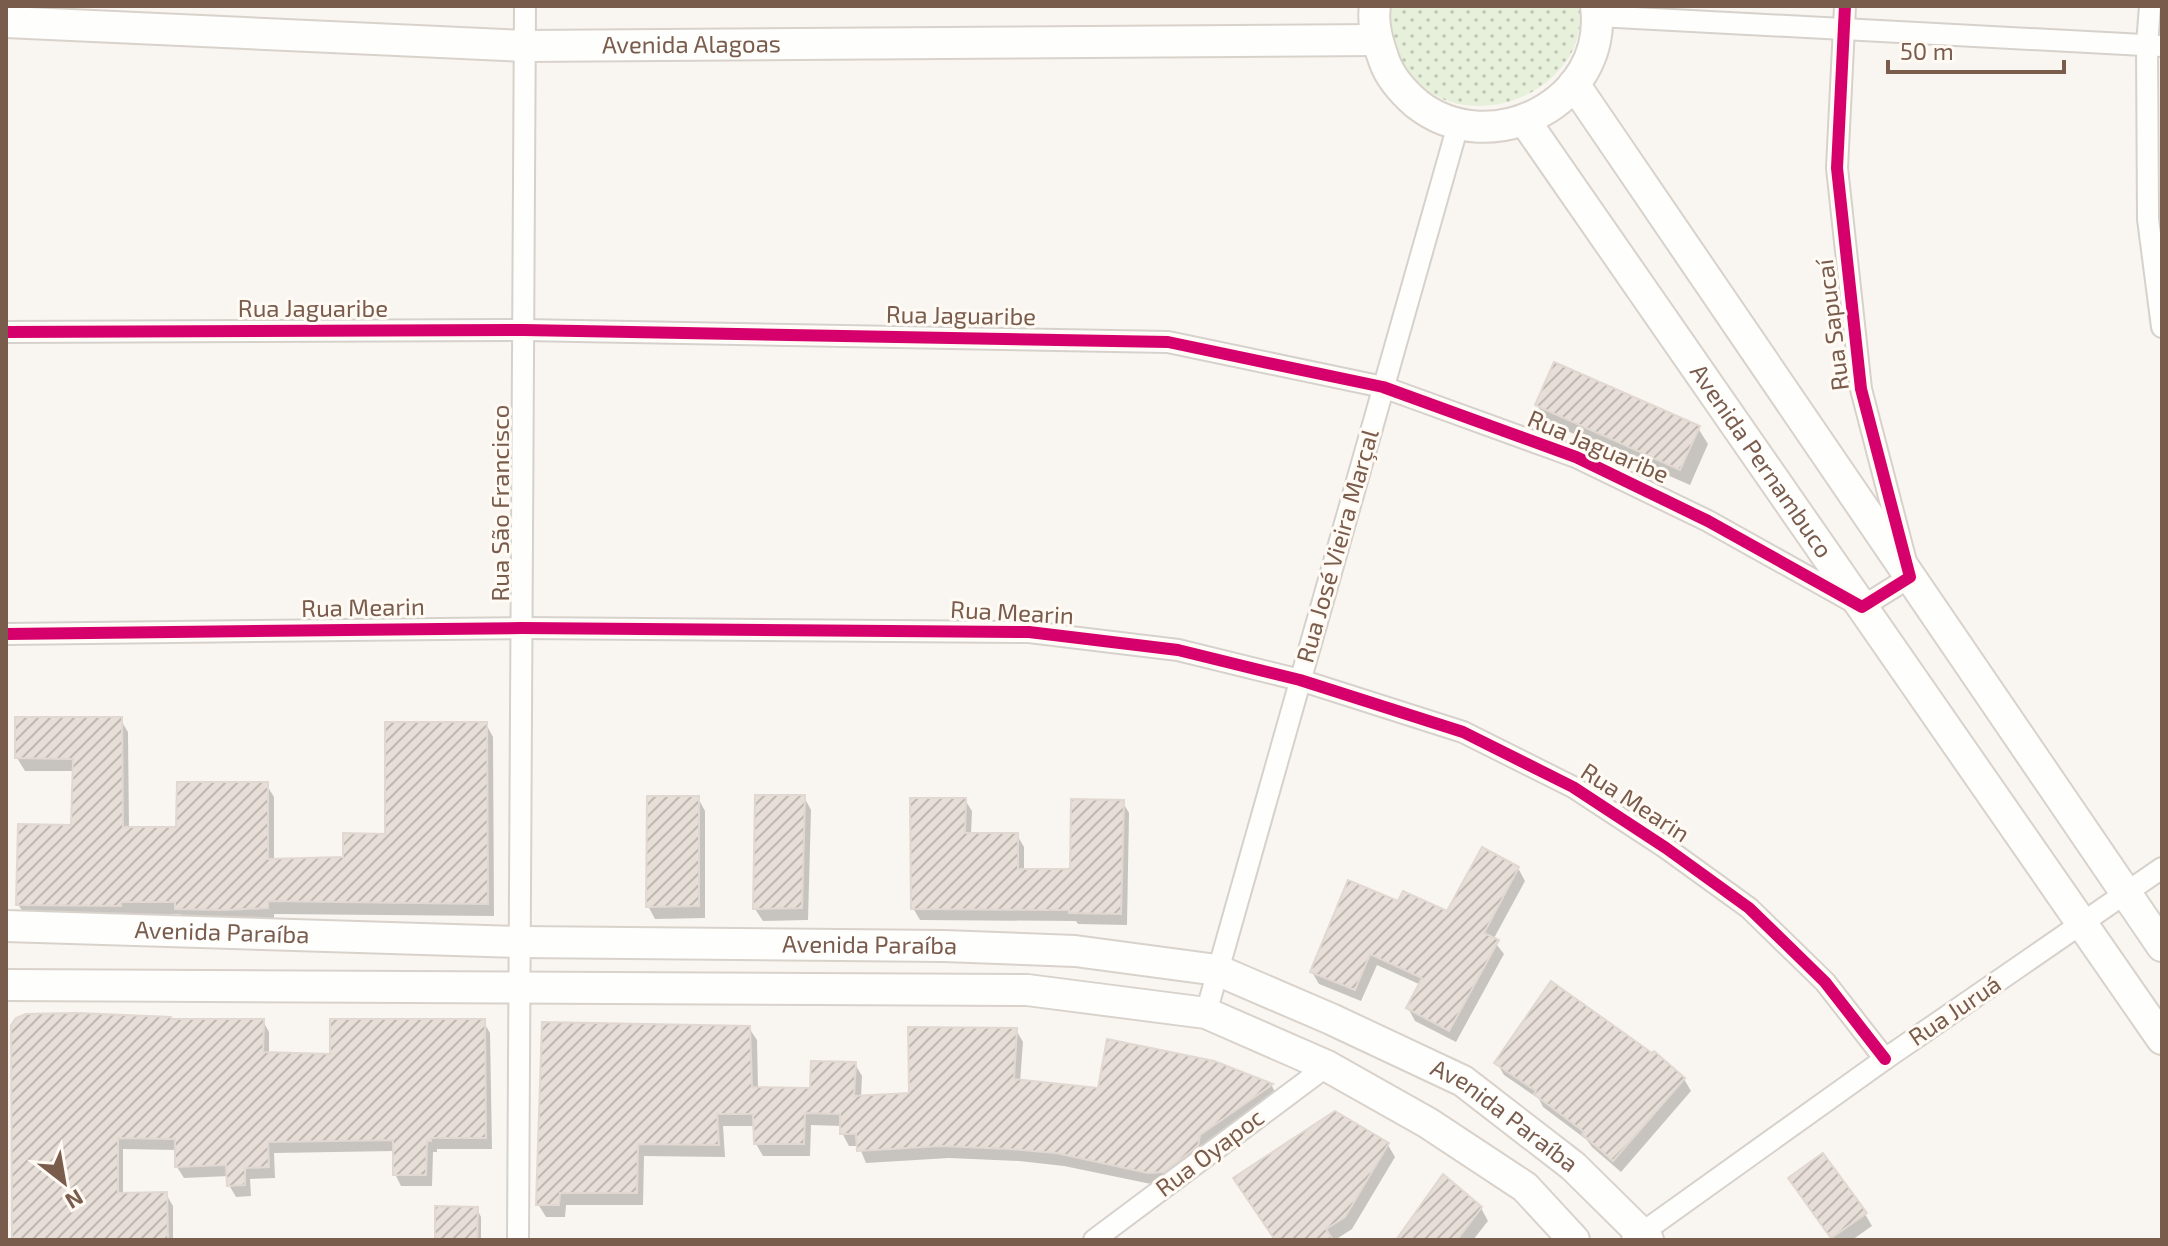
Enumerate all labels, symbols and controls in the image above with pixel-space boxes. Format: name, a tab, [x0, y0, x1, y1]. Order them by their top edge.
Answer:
scale bar	[1888, 24, 2064, 74]
street label: Avenida Alagoas	[602, 28, 781, 58]
text: 50 m	[1900, 36, 1954, 65]
street label: Rua Sapucaí	[1809, 257, 1854, 393]
street label: Rua Jaguaribe	[238, 293, 388, 322]
street label: Rua Jaguaribe	[886, 299, 1036, 330]
street label: Avenida Pernambuco	[1685, 358, 1840, 563]
street label: Rua Jaguaribe	[1524, 403, 1673, 488]
street label: Rua São Francisco	[485, 405, 514, 602]
street label: Rua José Vieira Marçal	[1289, 426, 1385, 666]
street label: Rua Mearin	[301, 591, 425, 622]
street label: Rua Mearin	[950, 594, 1075, 629]
street label: Rua Mearin	[1576, 756, 1696, 848]
street label: Avenida Paraíba	[134, 914, 310, 948]
street label: Avenida Paraíba	[782, 928, 958, 959]
street label: Rua Juruá	[1903, 968, 2006, 1051]
street label: Avenida Paraíba	[1427, 1052, 1584, 1177]
street label: Rua Oyapoc	[1149, 1102, 1269, 1202]
north arrow	[24, 1142, 104, 1222]
text: N	[61, 1185, 88, 1215]

